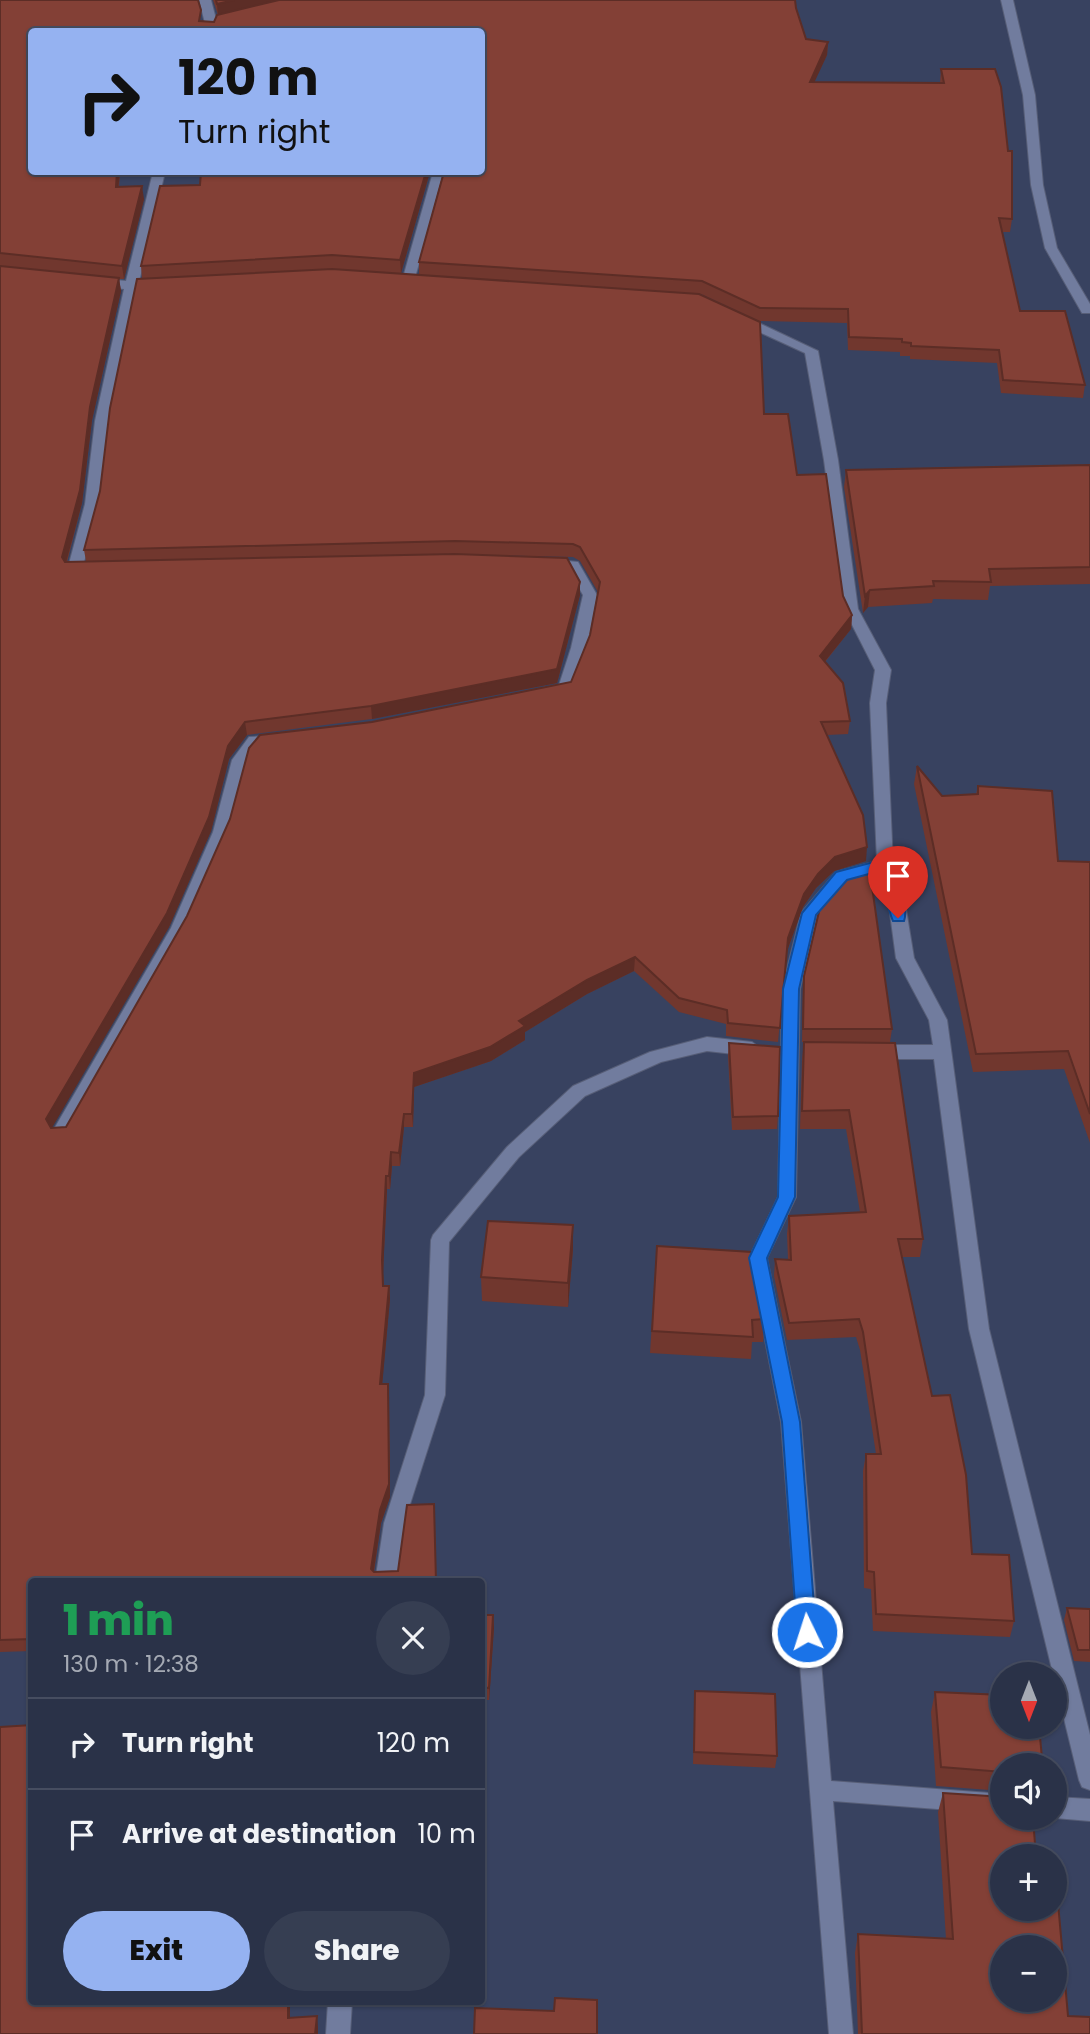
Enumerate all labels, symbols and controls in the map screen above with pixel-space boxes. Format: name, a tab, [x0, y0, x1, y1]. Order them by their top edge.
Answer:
text: 120 m	[178, 44, 319, 112]
icon: right	[63, 56, 154, 147]
text: Turn right	[178, 109, 330, 154]
pin	[868, 846, 928, 918]
icon: arrive	[879, 857, 917, 895]
text: 1 min	[63, 1591, 174, 1650]
position arrow	[770, 1595, 844, 1669]
button: close	[376, 1601, 450, 1675]
text: 130 m · 12:38	[63, 1648, 199, 1680]
north arrow	[990, 1662, 1068, 1740]
map controls	[990, 1662, 1067, 2012]
icon: right	[63, 1725, 101, 1763]
text: Turn right	[122, 1725, 254, 1761]
text: 120 m	[377, 1725, 450, 1761]
button: sound	[990, 1753, 1067, 1830]
icon: arrive	[63, 1816, 101, 1854]
text: Arrive at destination	[122, 1816, 397, 1852]
text: 10 m	[418, 1816, 476, 1852]
button: +	[990, 1844, 1067, 1921]
button: Exit	[63, 1911, 250, 1991]
button: Share	[264, 1911, 450, 1991]
button: −	[990, 1935, 1067, 2012]

